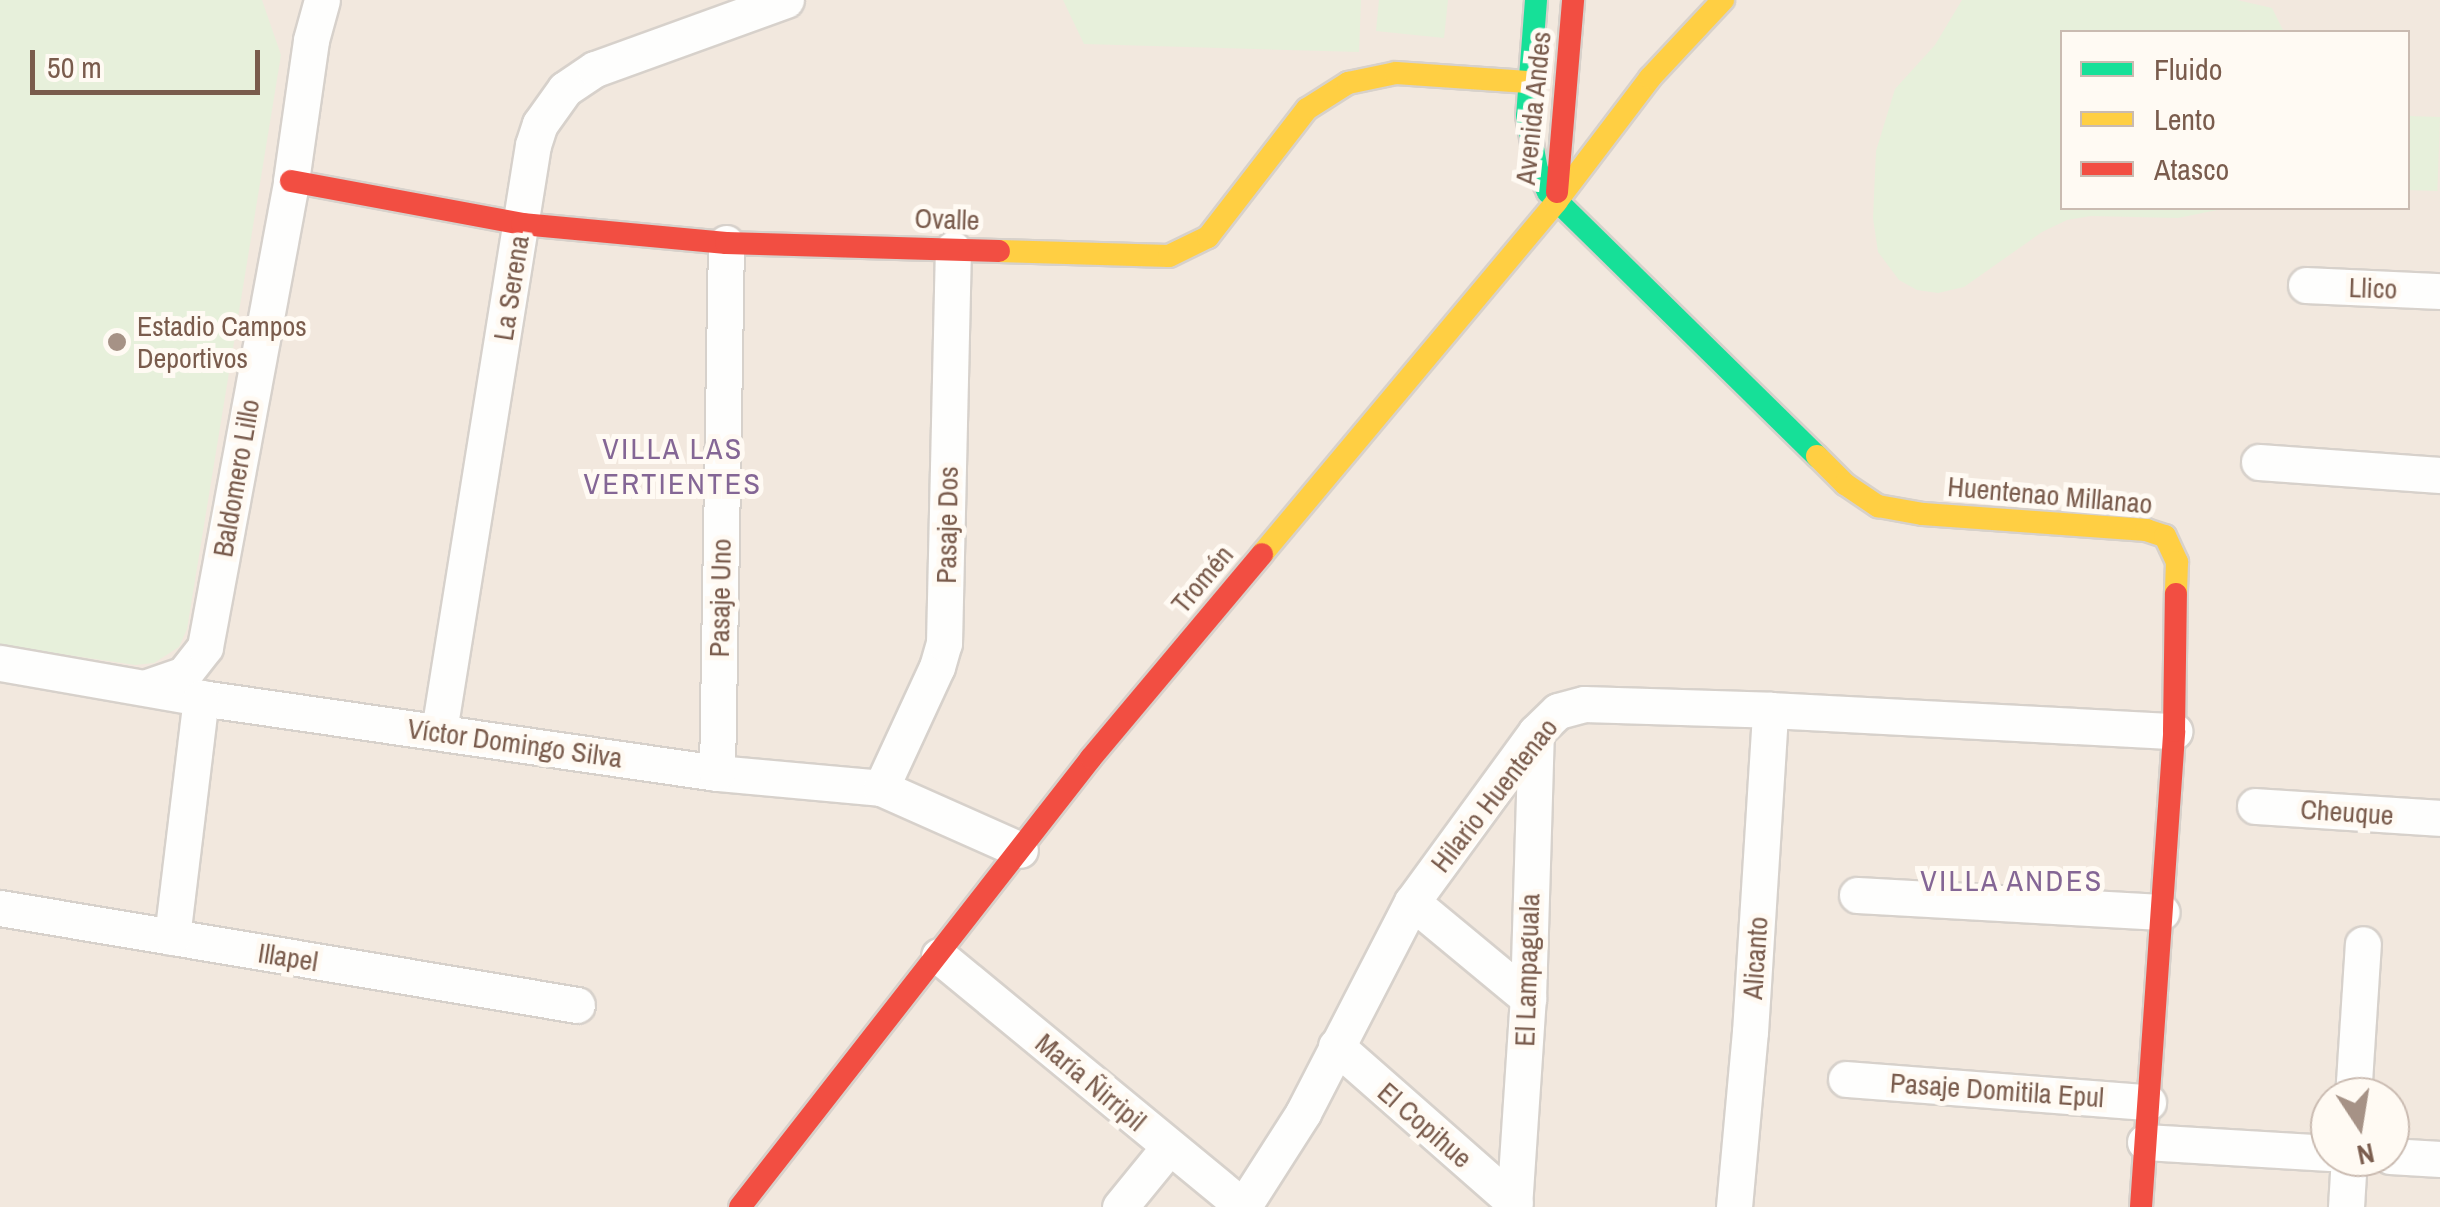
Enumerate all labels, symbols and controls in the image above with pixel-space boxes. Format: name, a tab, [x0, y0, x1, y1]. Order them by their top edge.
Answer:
street label: Avenida Andes	[1508, 29, 1558, 187]
scale bar	[35, 30, 265, 92]
legend	[2060, 30, 2410, 210]
text: 50 m	[47, 47, 102, 87]
text: Fluido	[2154, 49, 2222, 89]
text: Lento	[2154, 99, 2216, 139]
text: Atasco	[2154, 149, 2229, 189]
street label: Ovalle	[914, 201, 980, 237]
street label: La Serena	[486, 233, 536, 343]
street label: Llico	[2348, 270, 2398, 306]
place label: Estadio Campos Deportivos	[137, 309, 307, 375]
marker: Estadio Campos Deportivos	[106, 331, 128, 353]
street label: Baldomero Lillo	[206, 397, 266, 559]
district label: VILLA LAS VERTIENTES	[583, 430, 763, 500]
street label: Pasaje Dos	[929, 466, 965, 584]
street label: Huentenao Millanao	[1946, 469, 2154, 521]
street label: Pasaje Uno	[702, 538, 738, 658]
street label: Tromén	[1164, 538, 1240, 620]
street label: Víctor Domingo Silva	[405, 711, 625, 775]
street label: Hilario Huentenao	[1423, 711, 1565, 879]
street label: Cheuque	[2299, 792, 2395, 832]
district label: VILLA ANDES	[1919, 862, 2105, 898]
street label: El Lampaguala	[1508, 893, 1546, 1047]
street label: Alicanto	[1735, 915, 1775, 1001]
street label: Illapel	[256, 936, 320, 978]
street label: María Ñirripil	[1029, 1026, 1153, 1138]
street label: Pasaje Domitila Epul	[1889, 1066, 2105, 1114]
street label: El Copihue	[1371, 1075, 1479, 1175]
north arrow	[2310, 1077, 2410, 1177]
text: N	[2354, 1134, 2378, 1175]

